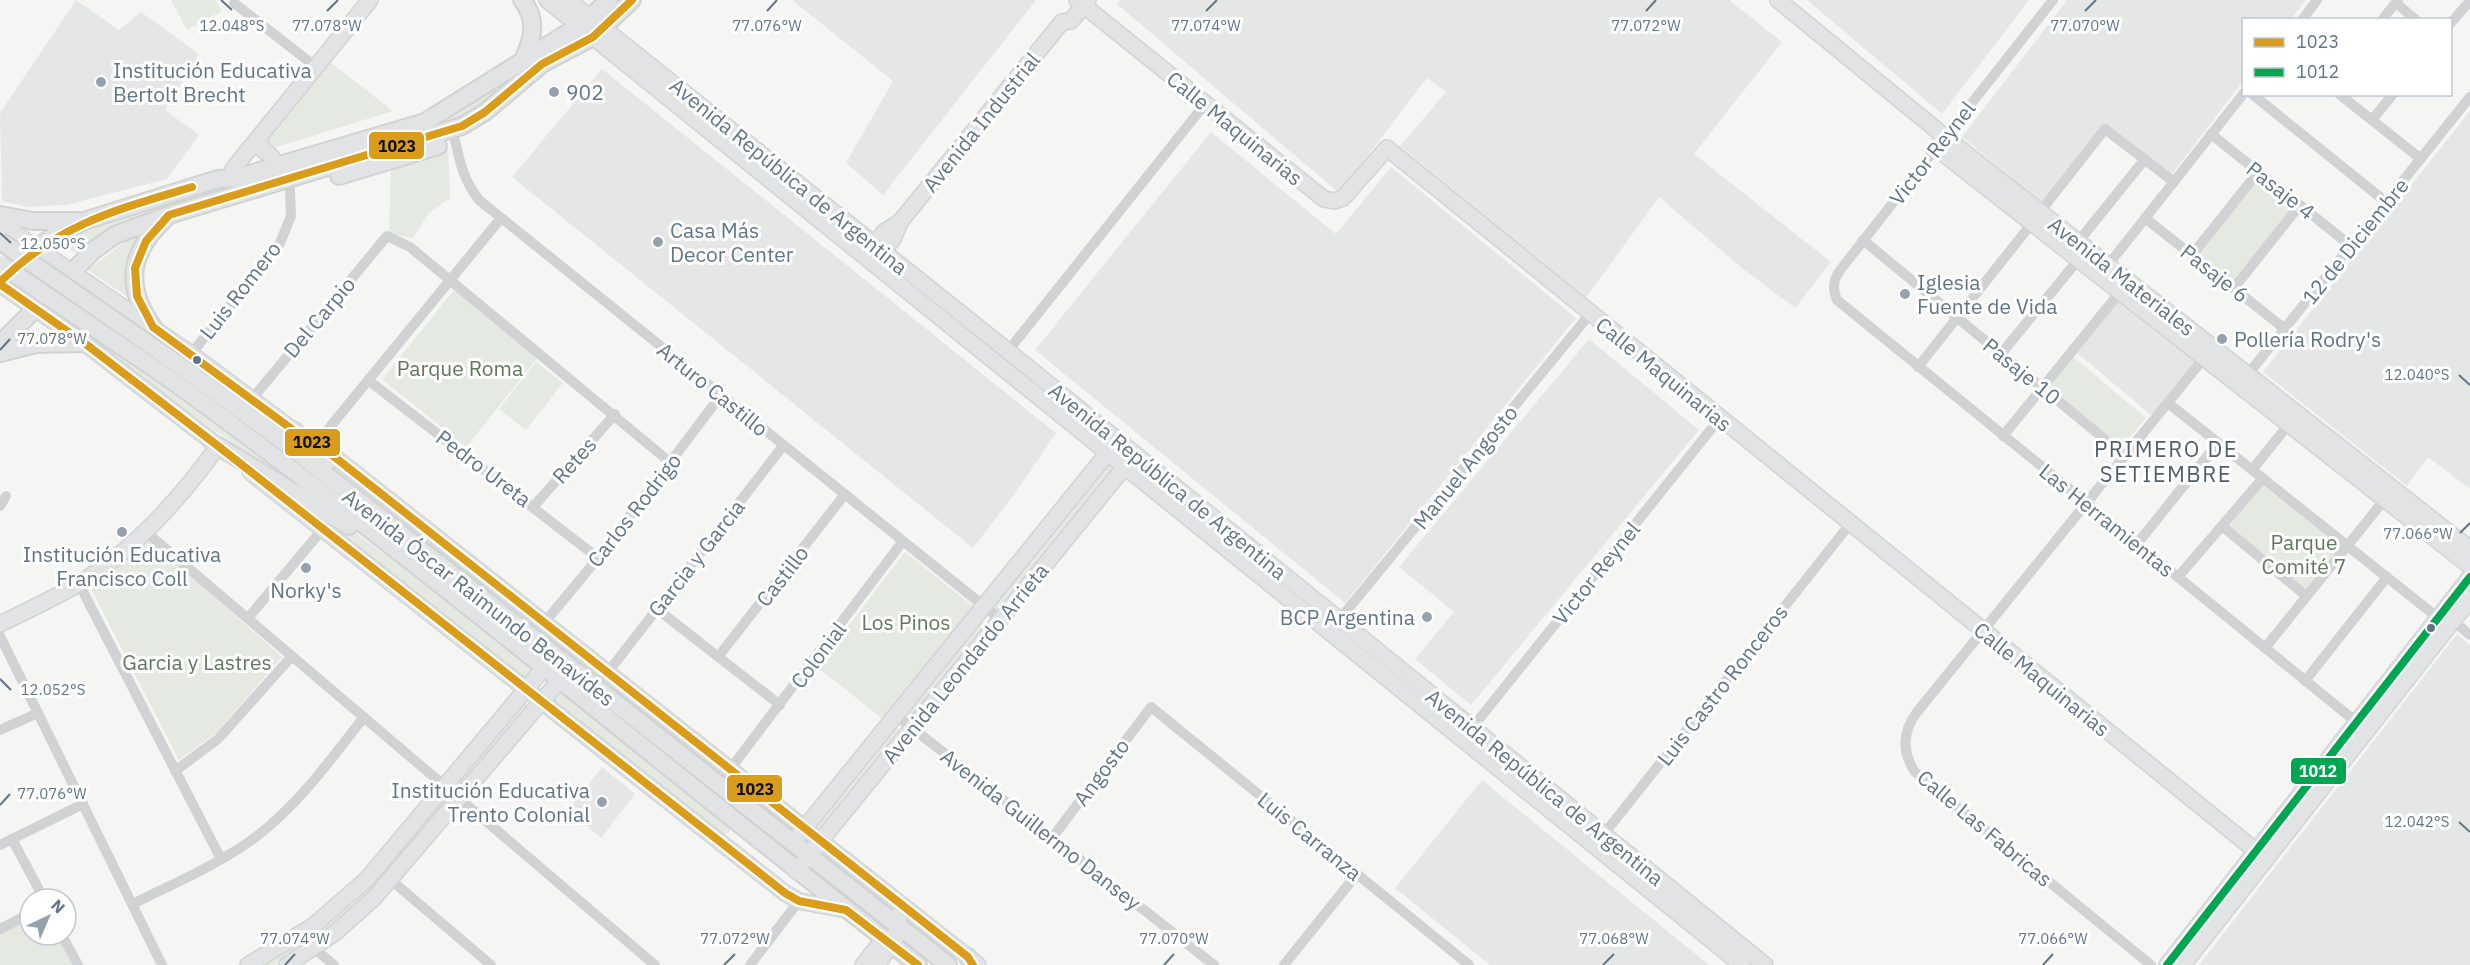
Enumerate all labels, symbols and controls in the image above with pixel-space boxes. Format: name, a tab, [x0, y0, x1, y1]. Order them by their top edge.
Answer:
text: 12.048°S	[200, 16, 264, 35]
text: 77.078°W	[292, 16, 362, 35]
text: 77.076°W	[732, 16, 802, 35]
text: 77.074°W	[1171, 16, 1241, 35]
text: 77.072°W	[1611, 16, 1681, 35]
text: 77.070°W	[2050, 16, 2120, 35]
legend	[2242, 18, 2452, 96]
text: 1023	[2296, 30, 2339, 53]
street label: Avenida Industrial	[916, 46, 1046, 198]
place label: Institución Educativa Bertolt Brecht	[113, 56, 312, 108]
text: 1012	[2296, 60, 2339, 83]
street label: Calle Maquinarias	[1161, 64, 1309, 192]
street label: Avenida República de Argentina	[664, 71, 914, 281]
marker: Institución Educativa Bertolt Brecht	[94, 75, 108, 89]
place label: 902	[566, 78, 604, 106]
marker: 902	[547, 85, 561, 99]
street label: Victor Reynel	[1883, 95, 1982, 211]
line badge: 1023	[368, 131, 425, 160]
text: 1023	[378, 136, 416, 156]
street label: Pasaje 4	[2241, 154, 2321, 226]
street label: 12 de Diciembre	[2295, 172, 2415, 310]
street label: Avenida Materiales	[2043, 210, 2201, 342]
place label: Casa Más Decor Center	[670, 216, 794, 268]
text: 12.050°S	[21, 234, 85, 253]
street label: Luis Romero	[193, 235, 287, 345]
marker: Casa Más Decor Center	[651, 235, 665, 249]
street label: Pasaje 6	[2175, 237, 2255, 309]
place label: Iglesia Fuente de Vida	[1917, 268, 2057, 320]
street label: Del Carpio	[277, 271, 361, 363]
marker: Iglesia Fuente de Vida	[1898, 287, 1912, 301]
street label: Calle Maquinarias	[1590, 310, 1738, 438]
place label: Pollería Rodry's	[2234, 325, 2381, 353]
text: 77.078°W	[17, 329, 87, 348]
street label: Pasaje 10	[1977, 331, 2067, 411]
marker: Pollería Rodry's	[2215, 332, 2229, 346]
street label: Arturo Castillo	[652, 336, 774, 442]
unlabelled marker	[191, 354, 203, 366]
park label: Parque Roma	[397, 354, 523, 382]
text: 12.040°S	[2385, 365, 2449, 384]
street label: Avenida República de Argentina	[1043, 376, 1293, 586]
street label: Manuel Angosto	[1406, 399, 1524, 535]
street label: Pedro Ureta	[431, 423, 537, 513]
line badge: 1023	[284, 428, 341, 457]
street label: Retes	[546, 431, 602, 489]
text: 1023	[293, 432, 331, 452]
district label: PRIMERO DE SETIEMBRE	[2094, 434, 2238, 488]
street label: Carlos Rodrigo	[581, 447, 687, 573]
street label: Las Herramientas	[2034, 457, 2180, 583]
street label: Avenida Óscar Raimundo Benavides	[337, 482, 621, 712]
street label: Garcia y Garcia	[641, 494, 751, 622]
street label: Victor Reynel	[1546, 516, 1646, 630]
text: 77.066°W	[2383, 524, 2453, 543]
marker: Institución Educativa Francisco Coll	[115, 525, 129, 539]
park label: Parque Comité 7	[2262, 528, 2346, 580]
place label: Institución Educativa Francisco Coll	[23, 540, 221, 592]
street label: Castillo	[749, 540, 815, 612]
street label: Avenida Leondardo Arrieta	[875, 557, 1055, 769]
marker: Norky's	[299, 561, 313, 575]
place label: Norky's	[270, 576, 342, 604]
street label: Luis Castro Ronceros	[1650, 599, 1794, 771]
place label: BCP Argentina	[1280, 603, 1415, 631]
park label: Los Pinos	[861, 608, 951, 636]
marker: BCP Argentina	[1420, 610, 1434, 624]
street label: Calle Maquinarias	[1968, 615, 2116, 743]
street label: Colonial	[784, 616, 852, 694]
unlabelled marker	[2425, 622, 2437, 634]
park label: Garcia y Lastres	[122, 648, 272, 676]
text: 12.052°S	[21, 680, 85, 699]
street label: Avenida República de Argentina	[1420, 682, 1670, 892]
street label: Angosto	[1067, 733, 1135, 811]
street label: Avenida Guillermo Dansey	[935, 742, 1147, 916]
line badge: 1012	[2290, 757, 2347, 785]
text: 1012	[2299, 761, 2337, 781]
street label: Calle Las Fabricas	[1912, 763, 2058, 893]
line badge: 1023	[726, 774, 783, 803]
place label: Institución Educativa Trento Colonial	[391, 776, 590, 828]
text: 1023	[736, 779, 774, 799]
text: 77.076°W	[17, 784, 87, 803]
street label: Luis Carranza	[1252, 785, 1368, 887]
marker: Institución Educativa Trento Colonial	[595, 795, 609, 809]
text: 12.042°S	[2385, 812, 2449, 831]
north arrow	[18, 887, 78, 947]
text: N	[47, 895, 70, 917]
text: 77.074°W	[260, 929, 330, 948]
text: 77.072°W	[700, 929, 770, 948]
text: 77.070°W	[1139, 929, 1209, 948]
text: 77.068°W	[1579, 929, 1649, 948]
text: 77.066°W	[2018, 929, 2088, 948]

